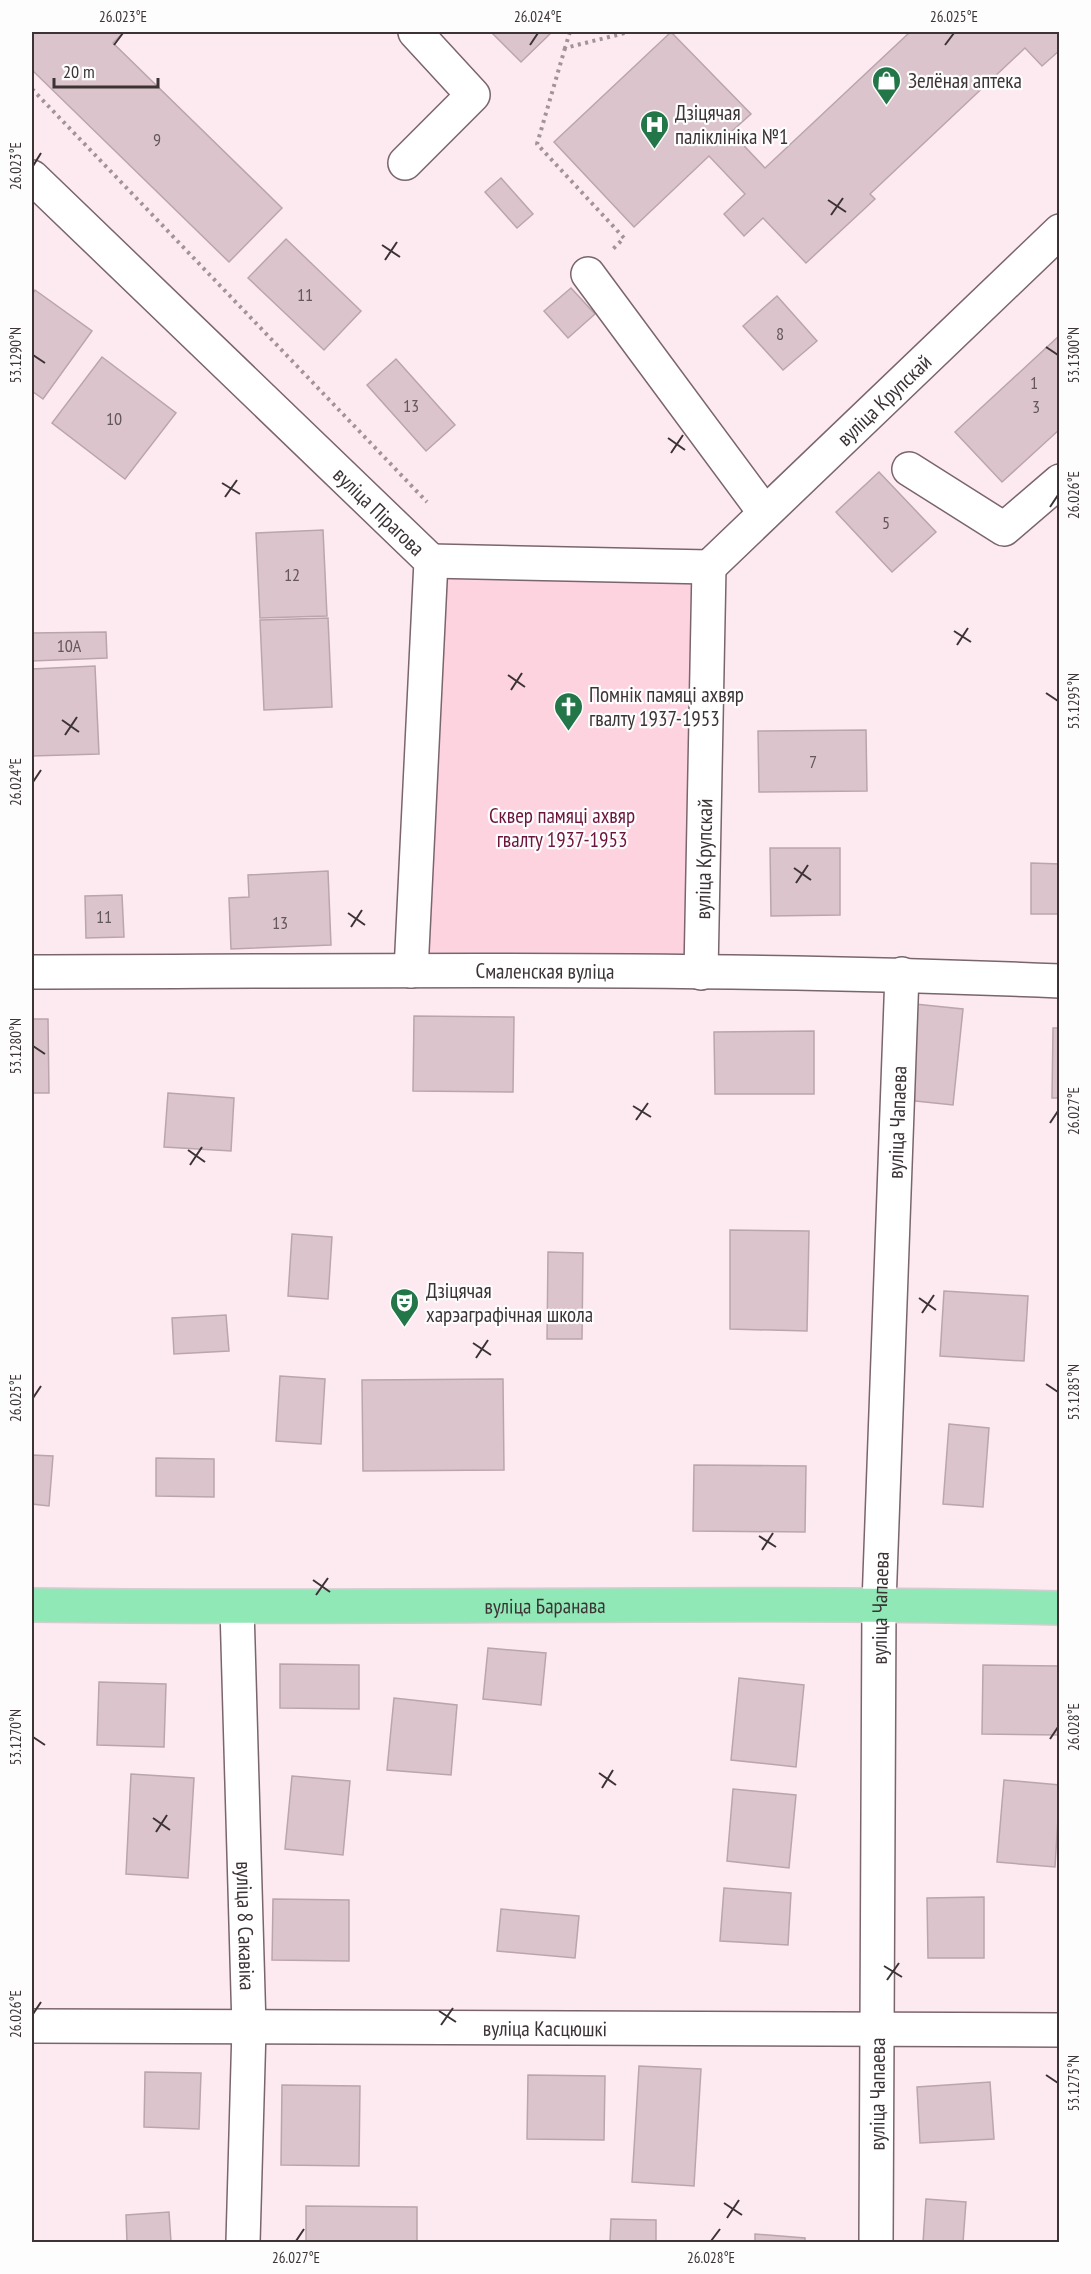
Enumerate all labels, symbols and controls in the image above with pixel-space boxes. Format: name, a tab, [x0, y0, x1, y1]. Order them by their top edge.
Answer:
text: 26.023°E	[99, 7, 147, 26]
text: 26.024°E	[514, 7, 562, 26]
text: 26.025°E	[930, 7, 978, 26]
scale bar	[54, 51, 158, 89]
text: 20 m	[63, 60, 95, 83]
shop icon: Зелёная аптека	[871, 64, 903, 106]
place label: Зелёная аптека	[908, 67, 1022, 94]
place label: Дзіцячая паліклініка №1	[675, 99, 789, 150]
hospital icon: Дзіцячая паліклініка №1	[638, 108, 670, 150]
house number: 9	[153, 128, 161, 151]
text: 26.023°E	[6, 142, 25, 190]
house number: 11	[297, 283, 313, 306]
house number: 8	[776, 322, 784, 345]
text: 53.1290°N	[6, 327, 25, 383]
text: 53.1300°N	[1064, 327, 1083, 383]
street label: вуліца Крупскай	[831, 348, 937, 451]
house number: 1	[1030, 371, 1038, 394]
house number: 13	[403, 394, 419, 417]
house number: 3	[1032, 395, 1040, 418]
house number: 10	[106, 407, 122, 430]
street label: вуліца Пірагова	[328, 461, 431, 561]
text: 26.026°E	[1064, 471, 1083, 519]
house number: 5	[882, 511, 890, 534]
house number: 12	[284, 563, 300, 586]
house number: 10А	[57, 634, 82, 657]
text: 53.1295°N	[1064, 673, 1083, 729]
place label: Помнік памяці ахвяр гвалту 1937-1953	[589, 681, 744, 732]
church icon: Помнік памяці ахвяр гвалту 1937-1953	[552, 690, 584, 732]
house number: 7	[809, 750, 817, 773]
text: 26.024°E	[6, 758, 25, 806]
street label: вуліца Крупскай	[689, 798, 718, 920]
park label: Сквер памяці ахвяр гвалту 1937-1953	[489, 802, 635, 853]
house number: 11	[96, 905, 112, 928]
house number: 13	[272, 911, 288, 934]
street label: Смаленская вуліца	[476, 957, 615, 984]
text: 53.1280°N	[6, 1018, 25, 1074]
street label: вуліца Чапаева	[881, 1065, 912, 1179]
text: 26.027°E	[1064, 1087, 1083, 1135]
place label: Дзіцячая харэаграфічная школа	[426, 1277, 593, 1328]
theatre icon: Дзіцячая харэаграфічная школа	[389, 1286, 421, 1328]
text: 53.1285°N	[1064, 1364, 1083, 1420]
text: 26.025°E	[6, 1374, 25, 1422]
street label: вуліца Чапаева	[865, 1551, 894, 1665]
street label: вуліца Баранава	[484, 1592, 606, 1619]
text: 26.028°E	[1064, 1703, 1083, 1751]
text: 53.1270°N	[6, 1709, 25, 1765]
street label: вуліца 8 Сакавіка	[231, 1861, 261, 1991]
text: 26.026°E	[6, 1990, 25, 2038]
street label: вуліца Касцюшкі	[483, 2014, 607, 2042]
street label: вуліца Чапаева	[863, 2037, 890, 2151]
text: 53.1275°N	[1064, 2055, 1083, 2111]
text: 26.027°E	[272, 2248, 320, 2267]
text: 26.028°E	[687, 2248, 735, 2267]

